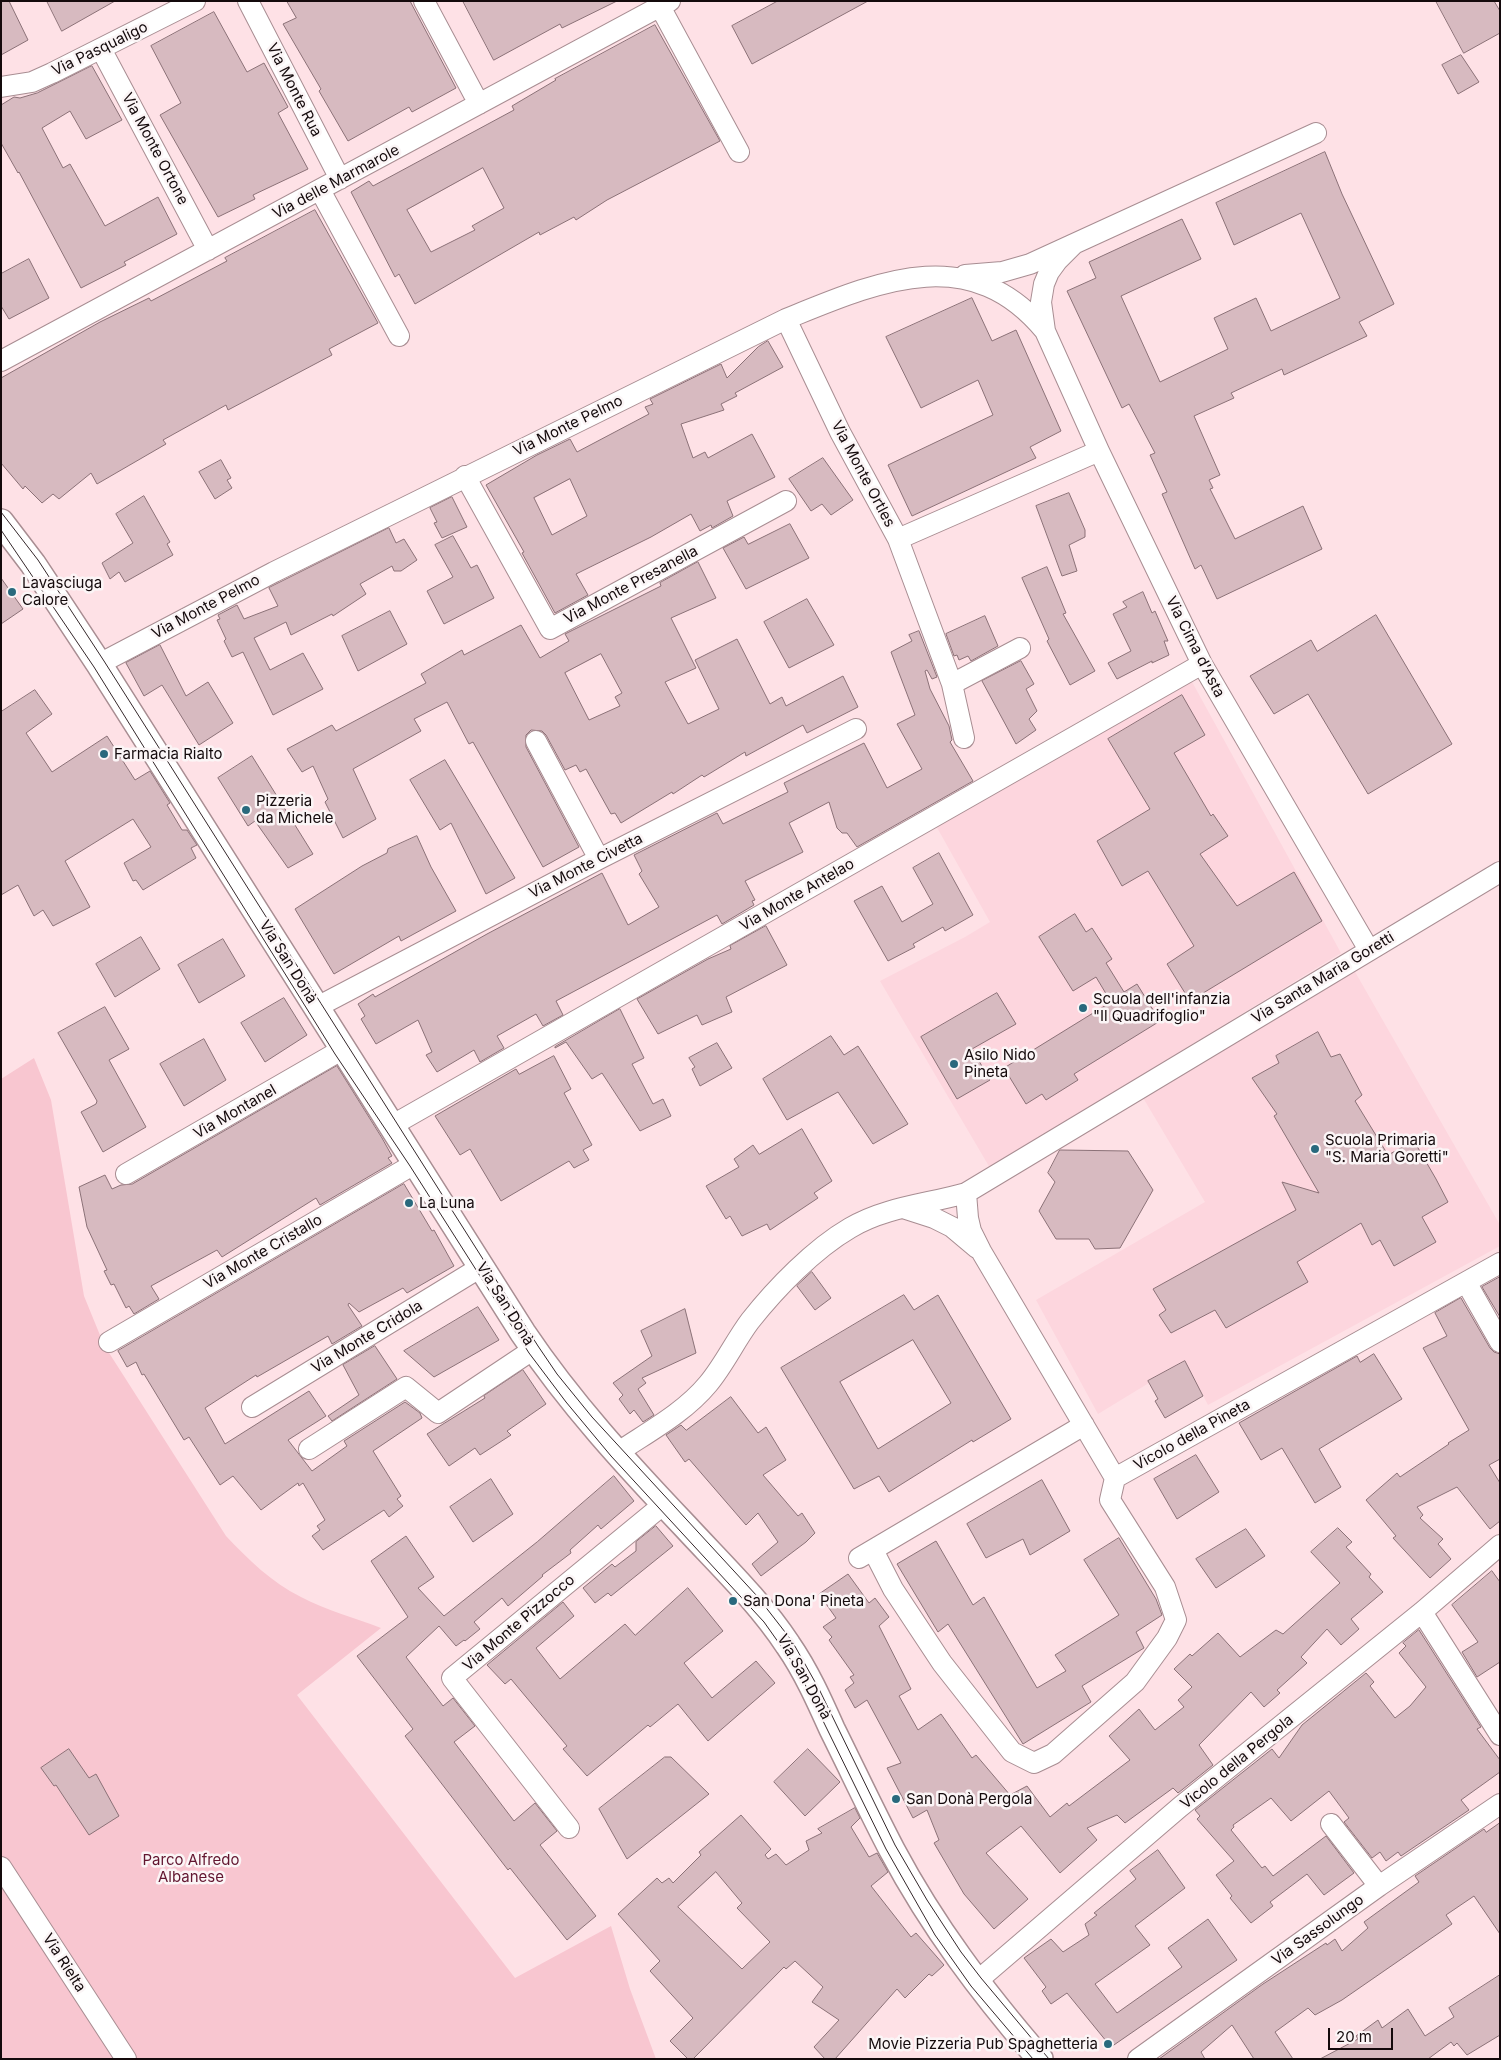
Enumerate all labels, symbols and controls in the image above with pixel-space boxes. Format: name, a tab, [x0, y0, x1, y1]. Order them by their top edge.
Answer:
street label: Via Pasqualigo	[49, 18, 151, 80]
street label: Via Monte Rua	[263, 40, 325, 140]
street label: Via Monte Ortone	[118, 90, 192, 208]
street label: Via delle Marmarole	[270, 141, 402, 223]
street label: Via Monte Pelmo	[510, 392, 626, 460]
street label: Via Monte Ortles	[827, 418, 899, 530]
street label: Via Monte Presanella	[561, 542, 701, 628]
street label: Via Monte Pelmo	[149, 571, 263, 643]
place label: Lavasciuga Calore	[22, 574, 102, 609]
marker: Lavasciuga Calore	[6, 586, 18, 598]
street label: Via Cima d'Asta	[1162, 593, 1228, 701]
place label: Farmacia Rialto	[114, 745, 223, 763]
marker: Farmacia Rialto	[98, 748, 110, 760]
place label: Pizzeria da Michele	[256, 792, 334, 827]
marker: Pizzeria da Michele	[240, 804, 252, 816]
street label: Via Monte Civetta	[526, 830, 646, 902]
street label: Via Monte Antelao	[736, 855, 858, 935]
street label: Via San Donà	[255, 917, 321, 1007]
street label: Via Santa Maria Goretti	[1249, 928, 1397, 1028]
place label: Scuola dell'infanzia "Il Quadrifoglio"	[1093, 990, 1230, 1025]
marker: Scuola dell'infanzia "Il Quadrifoglio"	[1077, 1002, 1089, 1014]
place label: Asilo Nido Pineta	[964, 1046, 1036, 1081]
marker: Asilo Nido Pineta	[948, 1058, 960, 1070]
street label: Via Montanel	[190, 1081, 280, 1143]
place label: Scuola Primaria "S. Maria Goretti"	[1325, 1131, 1449, 1166]
marker: Scuola Primaria "S. Maria Goretti"	[1309, 1143, 1321, 1155]
place label: La Luna	[419, 1194, 475, 1212]
marker: La Luna	[403, 1197, 415, 1209]
street label: Via Monte Cristallo	[201, 1211, 325, 1293]
street label: Via San Donà	[472, 1259, 538, 1349]
street label: Via Monte Cridola	[308, 1297, 426, 1377]
street label: Vicolo della Pineta	[1131, 1396, 1253, 1474]
street label: Via Monte Pizzocco	[459, 1571, 579, 1675]
place label: San Dona' Pineta	[743, 1592, 864, 1610]
marker: San Dona' Pineta	[727, 1595, 739, 1607]
street label: Via San Donà	[773, 1631, 835, 1723]
street label: Vicolo della Pergola	[1177, 1711, 1297, 1813]
place label: San Donà Pergola	[906, 1790, 1032, 1808]
marker: San Donà Pergola	[890, 1793, 902, 1805]
park label: Parco Alfredo Albanese	[142, 1851, 240, 1886]
street label: Via Sassolungo	[1269, 1891, 1367, 1969]
street label: Via Rielta	[39, 1930, 89, 1996]
scale bar	[1331, 2018, 1396, 2050]
text: 20 m	[1336, 2027, 1372, 2046]
place label: Movie Pizzeria Pub Spaghetteria	[868, 2035, 1098, 2053]
marker: Movie Pizzeria Pub Spaghetteria	[1102, 2038, 1114, 2050]

